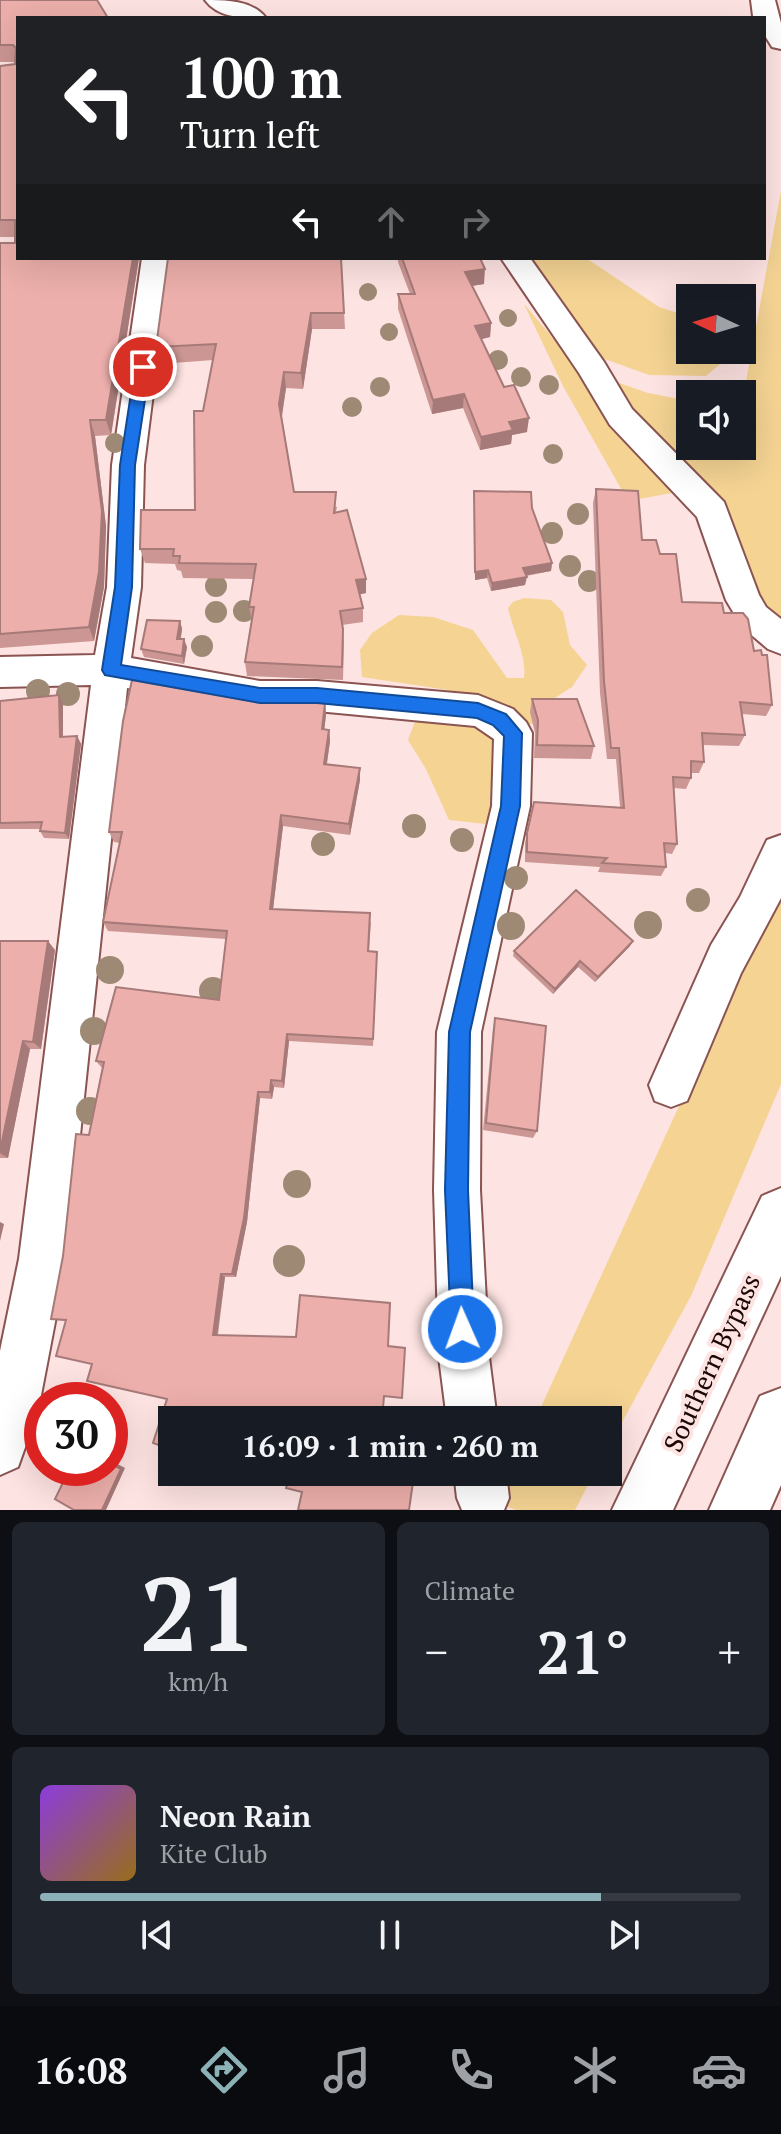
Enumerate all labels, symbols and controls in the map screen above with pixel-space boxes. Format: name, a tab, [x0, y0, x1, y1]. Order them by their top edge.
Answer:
text: 100 m	[180, 40, 342, 114]
icon: left	[48, 48, 152, 152]
text: Turn left	[180, 111, 320, 158]
icon: left	[285, 200, 329, 244]
icon: ahead	[369, 200, 413, 244]
icon: right	[453, 200, 497, 244]
north arrow	[676, 284, 756, 364]
map controls	[676, 284, 756, 460]
pin	[109, 333, 177, 401]
icon: arrive	[121, 345, 165, 389]
button: sound	[676, 380, 756, 460]
street label: Southern Bypass	[655, 1268, 767, 1457]
position arrow	[420, 1287, 504, 1371]
speed limit sign: 30	[24, 1382, 128, 1486]
text: 16:09 · 1 min · 260 m	[242, 1426, 538, 1466]
text: 21	[139, 1543, 257, 1681]
text: Climate	[425, 1573, 515, 1607]
text: 21°	[536, 1612, 629, 1691]
text: −	[425, 1622, 448, 1681]
text: +	[718, 1622, 741, 1681]
text: km/h	[168, 1664, 228, 1698]
text: Neon Rain	[160, 1796, 311, 1836]
text: Kite Club	[160, 1836, 267, 1870]
icon: previous	[135, 1913, 179, 1957]
icon: pause	[368, 1913, 412, 1957]
icon: next	[602, 1913, 646, 1957]
icon: directions	[196, 2042, 252, 2098]
icon: music	[319, 2042, 375, 2098]
icon: phone	[443, 2042, 499, 2098]
icon: climate	[567, 2042, 623, 2098]
icon: car	[691, 2042, 747, 2098]
text: 16:08	[34, 2047, 128, 2094]

